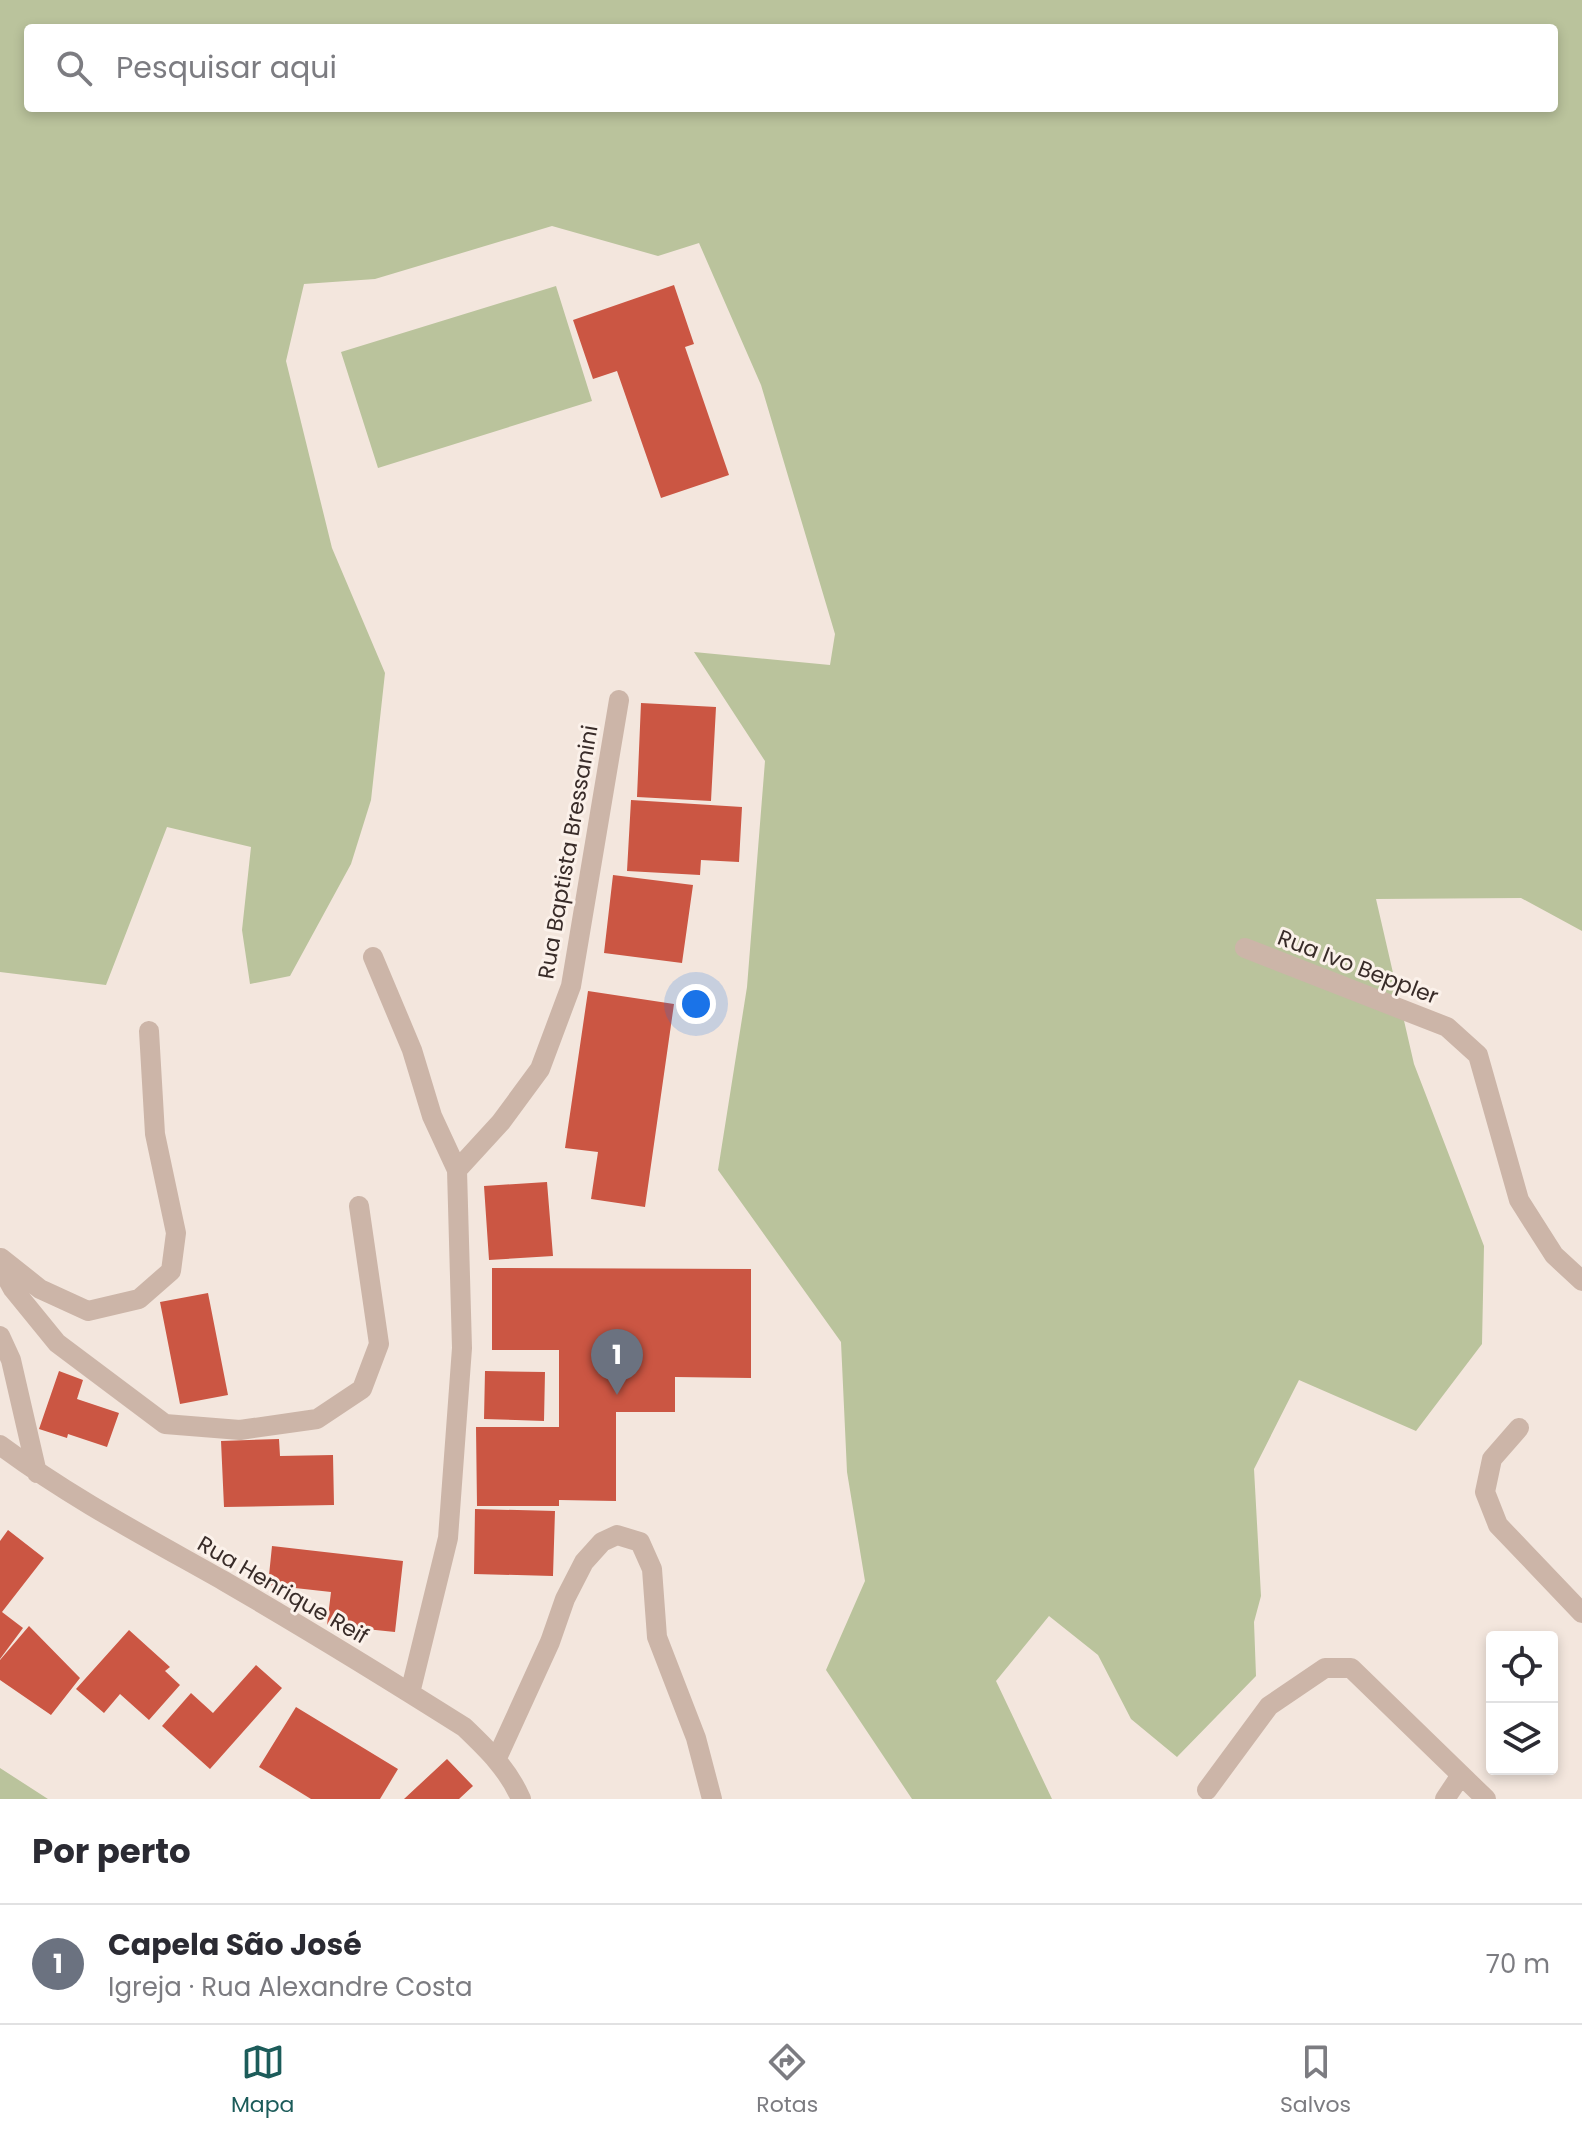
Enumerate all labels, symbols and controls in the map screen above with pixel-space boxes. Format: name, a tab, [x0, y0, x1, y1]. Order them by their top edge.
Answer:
search box	[24, 24, 1558, 112]
icon: search	[52, 46, 96, 90]
text: Pesquisar aqui	[116, 46, 337, 89]
street label: Rua Baptista Bressanini	[530, 723, 606, 981]
street label: Rua Ivo Beppler	[1273, 922, 1443, 1012]
your location	[676, 984, 716, 1024]
pin: 1	[591, 1329, 643, 1395]
street label: Rua Henrique Reif	[192, 1528, 374, 1652]
map controls	[1486, 1631, 1558, 1775]
button: locate	[1486, 1631, 1558, 1703]
button: layers	[1486, 1703, 1558, 1775]
text: Por perto	[32, 1827, 191, 1875]
text: Capela São José	[108, 1923, 362, 1966]
text: 1	[53, 1946, 63, 1982]
text: 70 m	[1486, 1946, 1550, 1982]
text: Igreja · Rua Alexandre Costa	[108, 1969, 473, 2005]
tab: Mapa	[231, 2040, 294, 2121]
tab: Rotas	[756, 2040, 818, 2121]
tab: Salvos	[1280, 2040, 1351, 2121]

